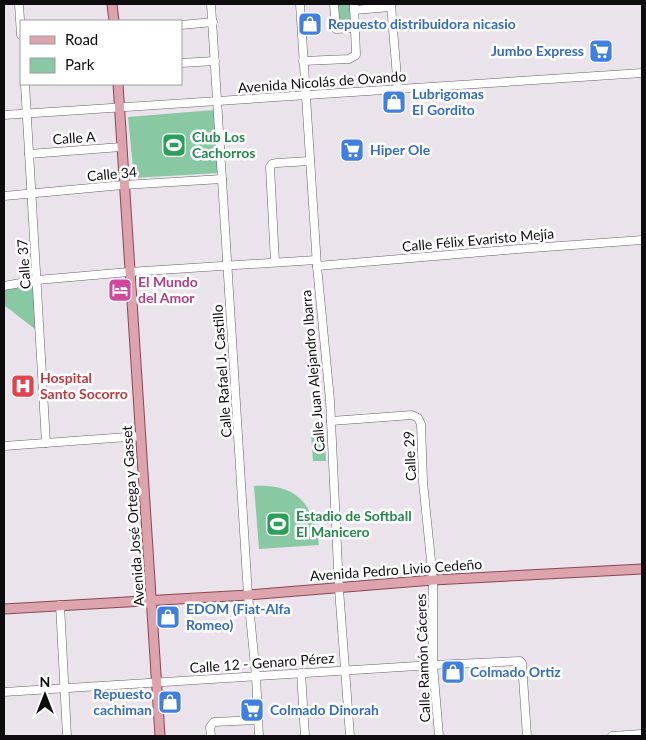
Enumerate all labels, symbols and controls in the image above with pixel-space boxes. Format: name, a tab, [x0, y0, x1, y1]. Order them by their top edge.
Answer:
shop icon: Repuesto distribuidora nicasio	[297, 11, 323, 37]
place label: Repuesto distribuidora nicasio	[328, 15, 516, 32]
legend	[20, 20, 182, 85]
text: Road	[65, 30, 98, 48]
supermarket icon: Jumbo Express	[588, 38, 614, 64]
place label: Jumbo Express	[491, 42, 584, 59]
text: Park	[65, 55, 95, 73]
street label: Avenida Nicolás de Ovando	[237, 67, 407, 96]
place label: Lubrigomas El Gordito	[412, 85, 484, 118]
shop icon: Lubrigomas El Gordito	[381, 89, 407, 115]
street label: Calle A	[52, 127, 96, 147]
place label: Club Los Cachorros	[192, 128, 256, 161]
sports icon: Club Los Cachorros	[161, 132, 187, 158]
supermarket icon: Hiper Ole	[339, 137, 365, 163]
place label: Hiper Ole	[370, 141, 431, 158]
street label: Calle 34	[86, 163, 138, 184]
street label: Calle Félix Evaristo Mejía	[401, 224, 555, 255]
street label: Calle 37	[13, 238, 34, 290]
place label: El Mundo del Amor	[138, 273, 198, 306]
hotel icon: El Mundo del Amor	[107, 277, 133, 303]
street label: Calle Juan Alejandro lbarra	[297, 289, 328, 453]
street label: Calle Rafael J. Castillo	[208, 304, 235, 438]
place label: Hospital Santo Socorro	[40, 369, 128, 402]
hospital icon: Hospital Santo Socorro	[10, 373, 36, 399]
street label: Avenida José Ortega y Gasset	[118, 425, 147, 607]
street label: Calle 29	[400, 431, 419, 482]
place label: Estadio de Softball El Manicero	[296, 507, 412, 540]
sports icon: Estadio de Softball El Manicero	[265, 511, 291, 537]
street label: Avenida Pedro Livio Cedeño	[309, 555, 483, 584]
street label: Calle Ramón Cáceres	[412, 593, 433, 723]
place label: EDOM (Fiat-Alfa Romeo)	[186, 600, 291, 633]
shop icon: EDOM (Fiat-Alfa Romeo)	[155, 604, 181, 630]
street label: Calle 12 - Genaro Pérez	[189, 649, 335, 676]
shop icon: Colmado Ortiz	[440, 659, 466, 685]
place label: Colmado Ortiz	[470, 663, 561, 680]
north arrow	[20, 670, 70, 720]
text: N	[40, 673, 50, 690]
place label: Repuesto cachiman	[93, 685, 152, 718]
shop icon: Repuesto cachiman	[157, 689, 183, 715]
supermarket icon: Colmado Dinorah	[239, 697, 265, 723]
place label: Colmado Dinorah	[270, 701, 379, 718]

